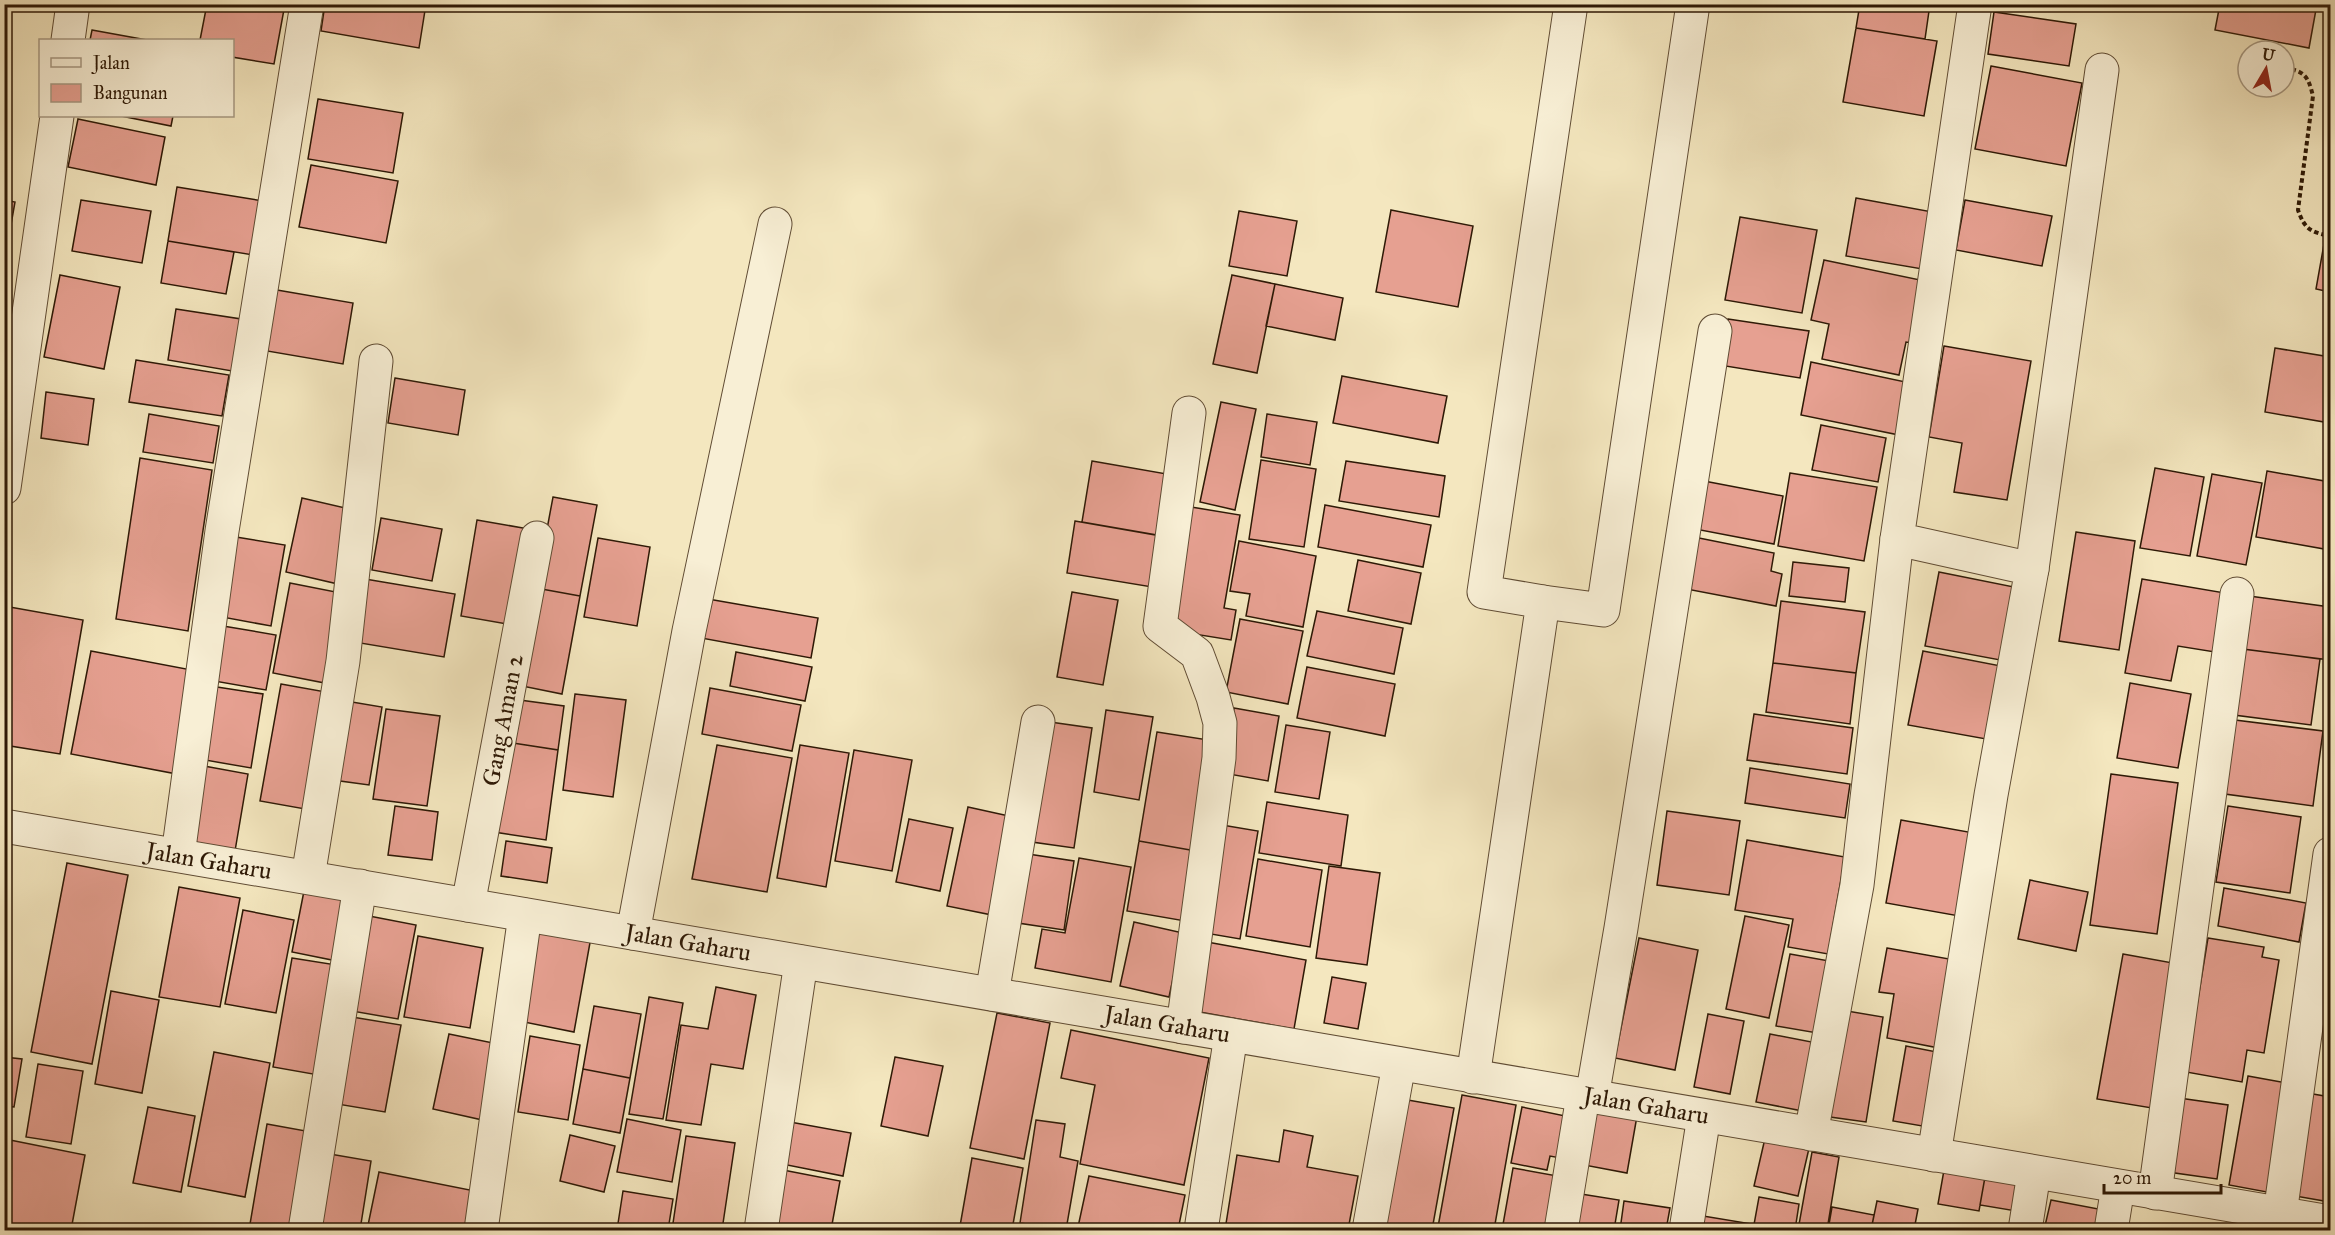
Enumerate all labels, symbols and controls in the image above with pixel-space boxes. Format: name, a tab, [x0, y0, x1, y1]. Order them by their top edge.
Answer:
legend	[39, 39, 234, 117]
north arrow	[2236, 39, 2296, 99]
text: U	[2261, 44, 2277, 65]
text: Jalan	[91, 52, 130, 75]
text: Bangunan	[93, 82, 168, 105]
street label: Gang Aman 2	[476, 652, 530, 789]
street label: Jalan Gaharu	[141, 835, 274, 886]
street label: Jalan Gaharu	[620, 917, 754, 968]
street label: Jalan Gaharu	[1099, 998, 1233, 1050]
street label: Jalan Gaharu	[1578, 1080, 1712, 1131]
scale bar	[2104, 1157, 2221, 1195]
text: 20 m	[2113, 1167, 2151, 1189]

